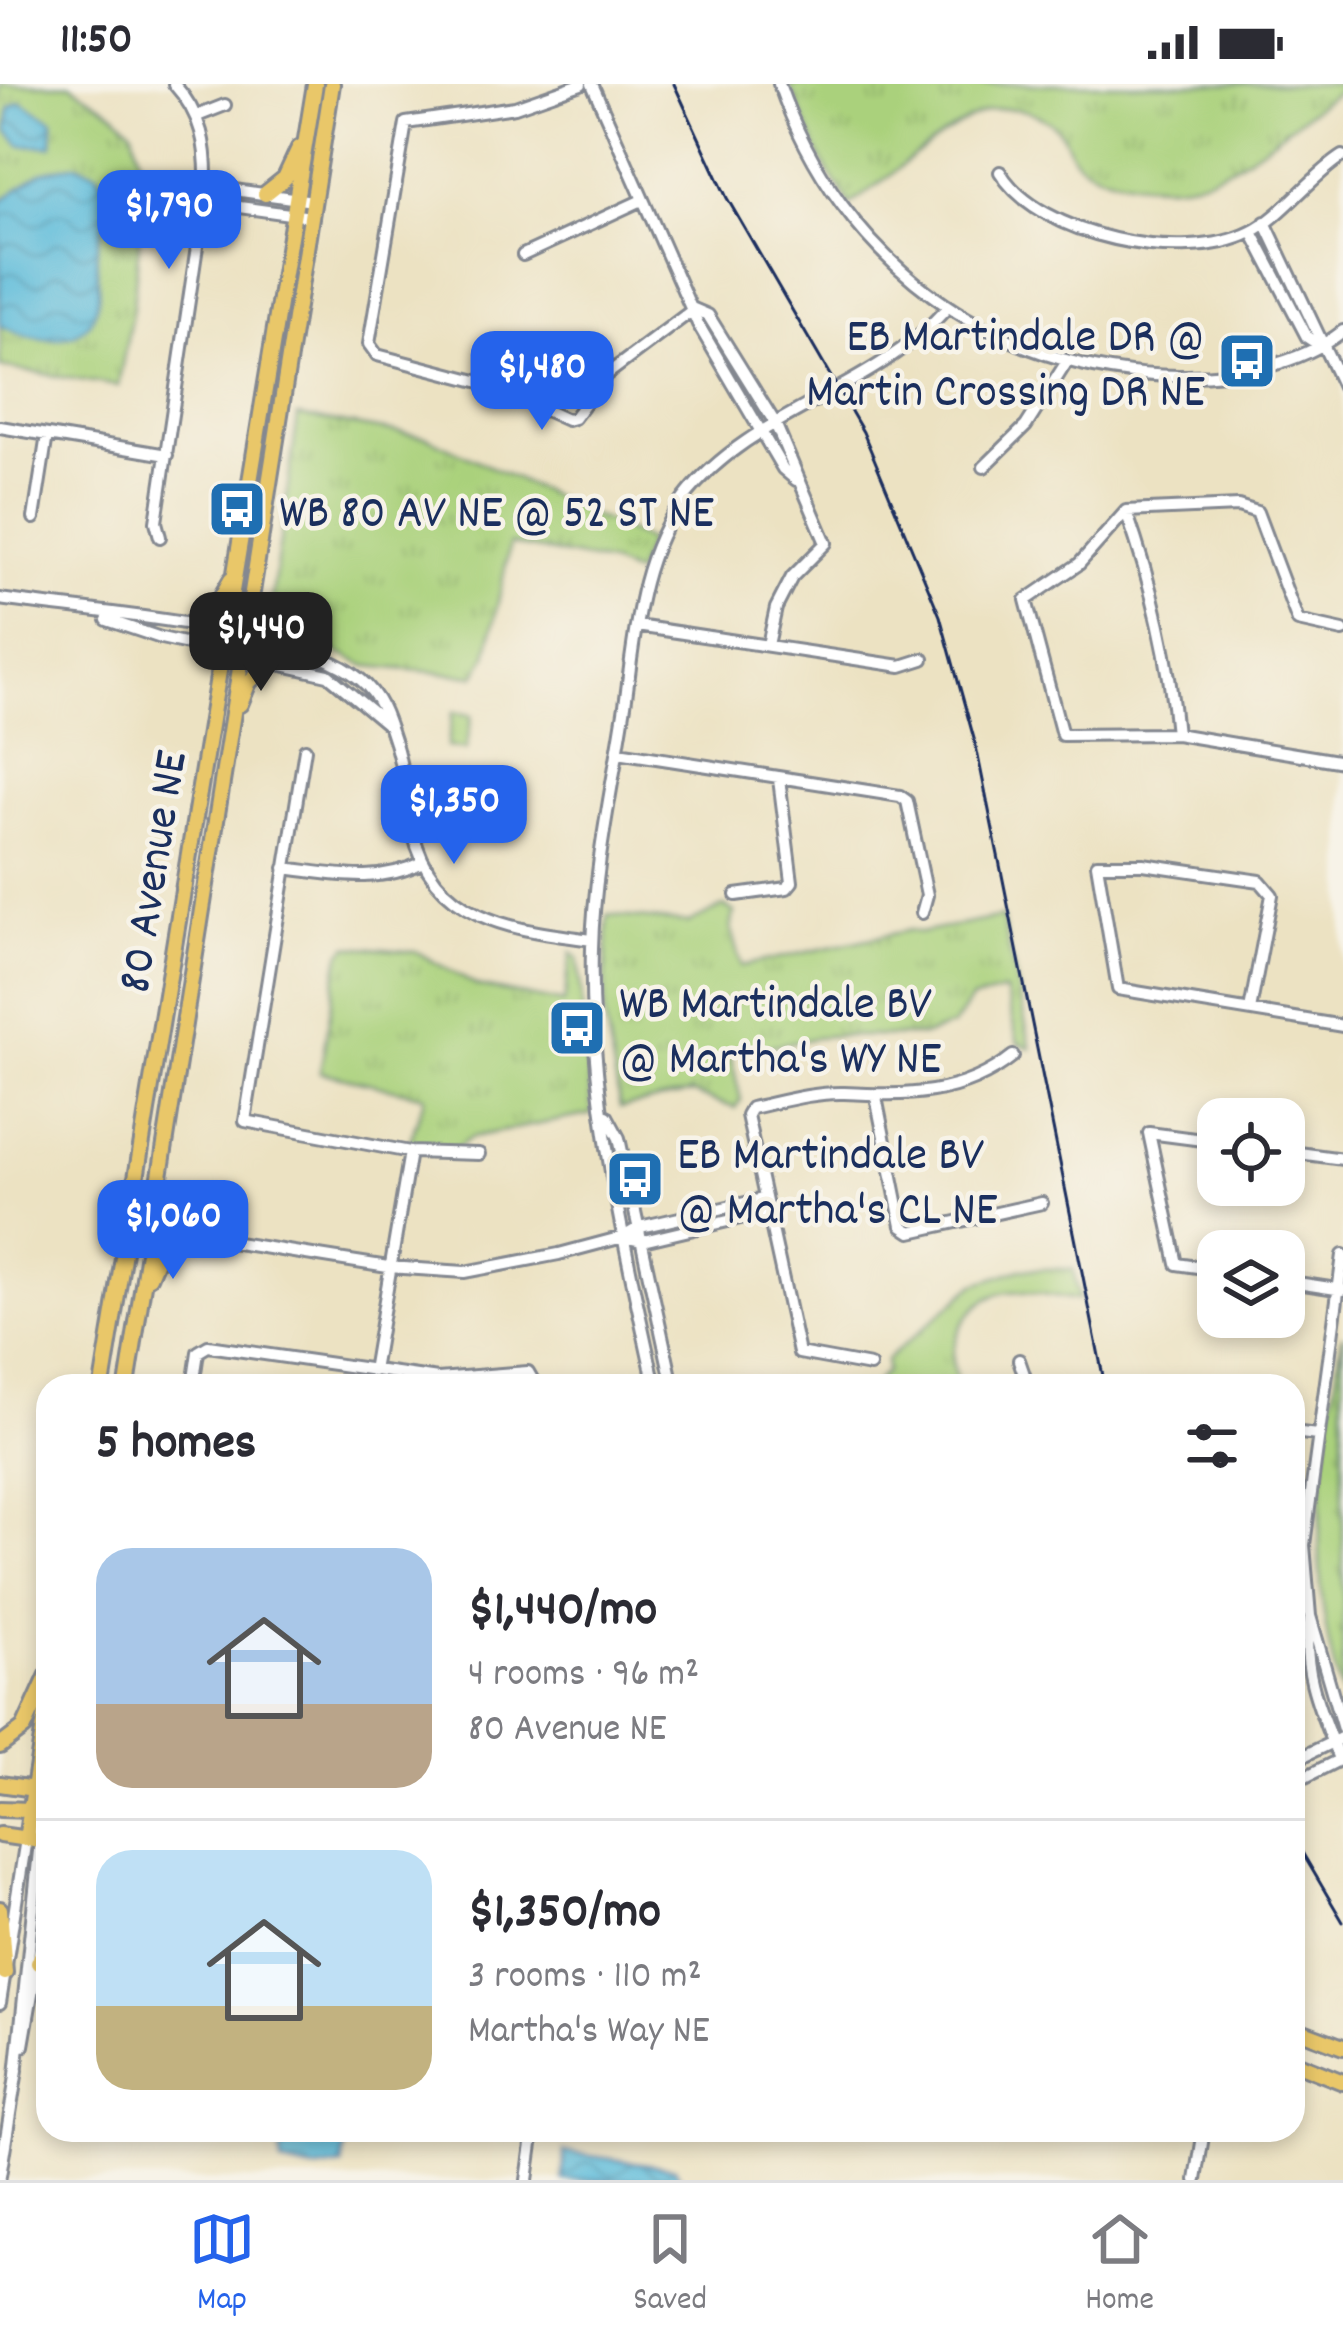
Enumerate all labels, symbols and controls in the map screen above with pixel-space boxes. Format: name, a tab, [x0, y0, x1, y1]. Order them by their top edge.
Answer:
text: 11:50	[60, 10, 133, 74]
pin: $1,790	[71, 170, 267, 272]
text: $1,790	[124, 181, 214, 236]
place label: EB Martindale DR @ Martin Crossing DR NE	[806, 306, 1205, 430]
bus stop icon: EB Martindale DR @ Martin Crossing DR NE	[1216, 330, 1278, 392]
pin: $1,480	[444, 331, 640, 433]
text: $1,480	[498, 342, 586, 397]
bus stop icon: WB 80 AV NE @ 52 ST NE	[206, 478, 268, 540]
place label: WB 80 AV NE @ 52 ST NE	[279, 482, 714, 551]
pin: $1,440	[163, 592, 359, 694]
text: $1,440	[216, 603, 306, 658]
street label: 80 Avenue NE	[103, 746, 210, 998]
pin: $1,350	[356, 765, 552, 867]
text: $1,350	[408, 776, 500, 831]
place label: WB Martindale BV @ Martha's WY NE	[619, 973, 942, 1097]
bus stop icon: WB Martindale BV @ Martha's WY NE	[546, 997, 608, 1059]
map controls	[1197, 1098, 1305, 1338]
button: locate	[1197, 1098, 1305, 1206]
place label: EB Martindale BV @ Martha's CL NE	[677, 1124, 998, 1248]
bus stop icon: EB Martindale BV @ Martha's CL NE	[604, 1148, 666, 1210]
pin: $1,060	[75, 1180, 271, 1282]
text: $1,060	[124, 1191, 222, 1246]
button: layers	[1197, 1230, 1305, 1338]
text: 5 homes	[96, 1410, 256, 1482]
icon: filters	[1179, 1413, 1245, 1479]
text: $1,440/mo	[468, 1577, 657, 1649]
icon: home	[192, 1596, 336, 1740]
text: 4 rooms · 96 m²	[468, 1649, 699, 1704]
text: 80 Avenue NE	[468, 1704, 666, 1759]
text: $1,350/mo	[468, 1879, 661, 1951]
icon: home	[192, 1898, 336, 2042]
text: 3 rooms · 110 m²	[468, 1951, 702, 2006]
text: Martha's Way NE	[468, 2006, 710, 2061]
tab: Map	[189, 2206, 255, 2325]
tab: Saved	[633, 2206, 707, 2325]
tab: Home	[1085, 2206, 1154, 2325]

